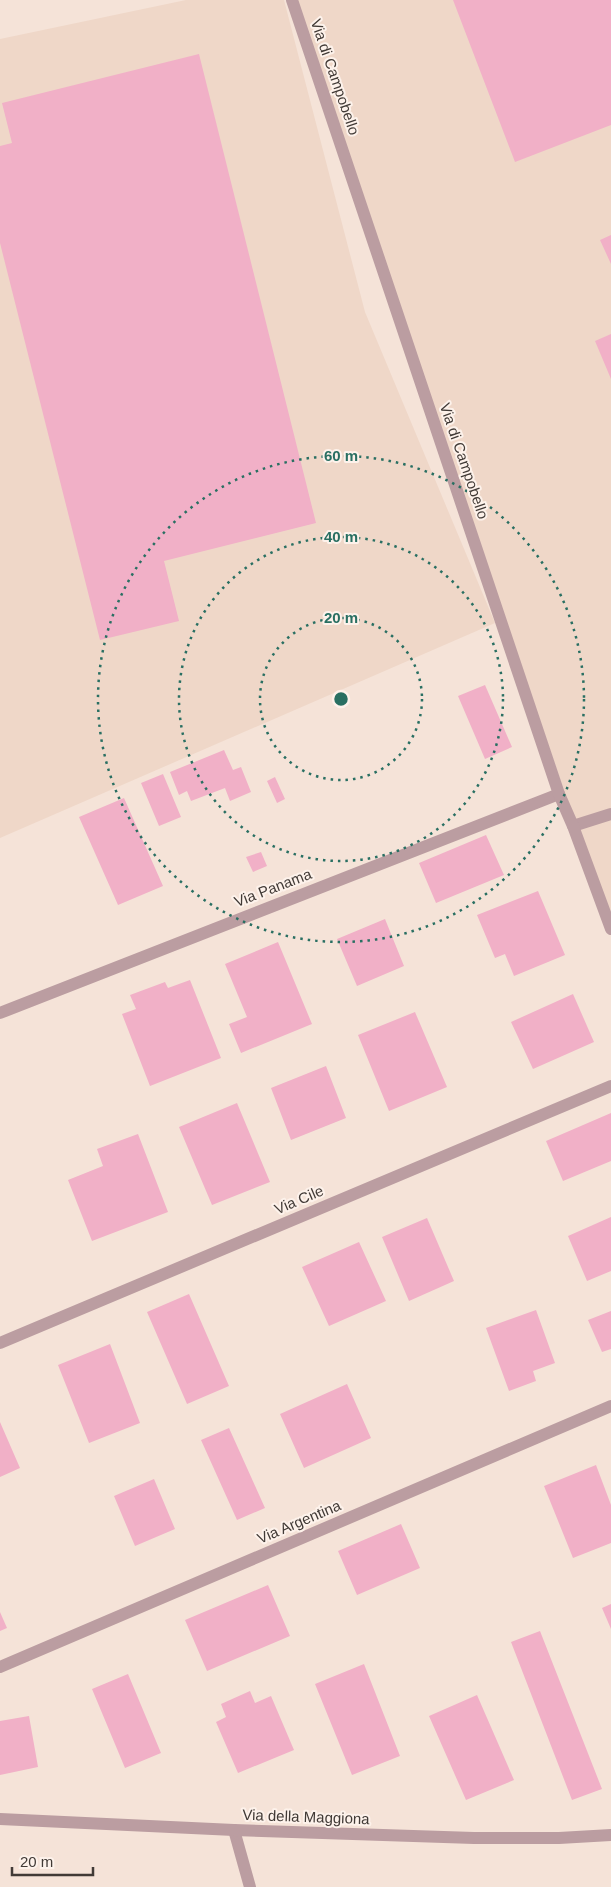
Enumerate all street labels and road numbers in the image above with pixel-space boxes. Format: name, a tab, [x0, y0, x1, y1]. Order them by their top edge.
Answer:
street label: Via di Campobello	[308, 17, 363, 137]
street label: Via di Campobello	[437, 401, 492, 521]
street label: Via Panama	[232, 865, 314, 910]
street label: Via Cile	[272, 1182, 326, 1217]
street label: Via Argentina	[255, 1496, 344, 1547]
street label: Via della Maggiona	[242, 1806, 371, 1827]

